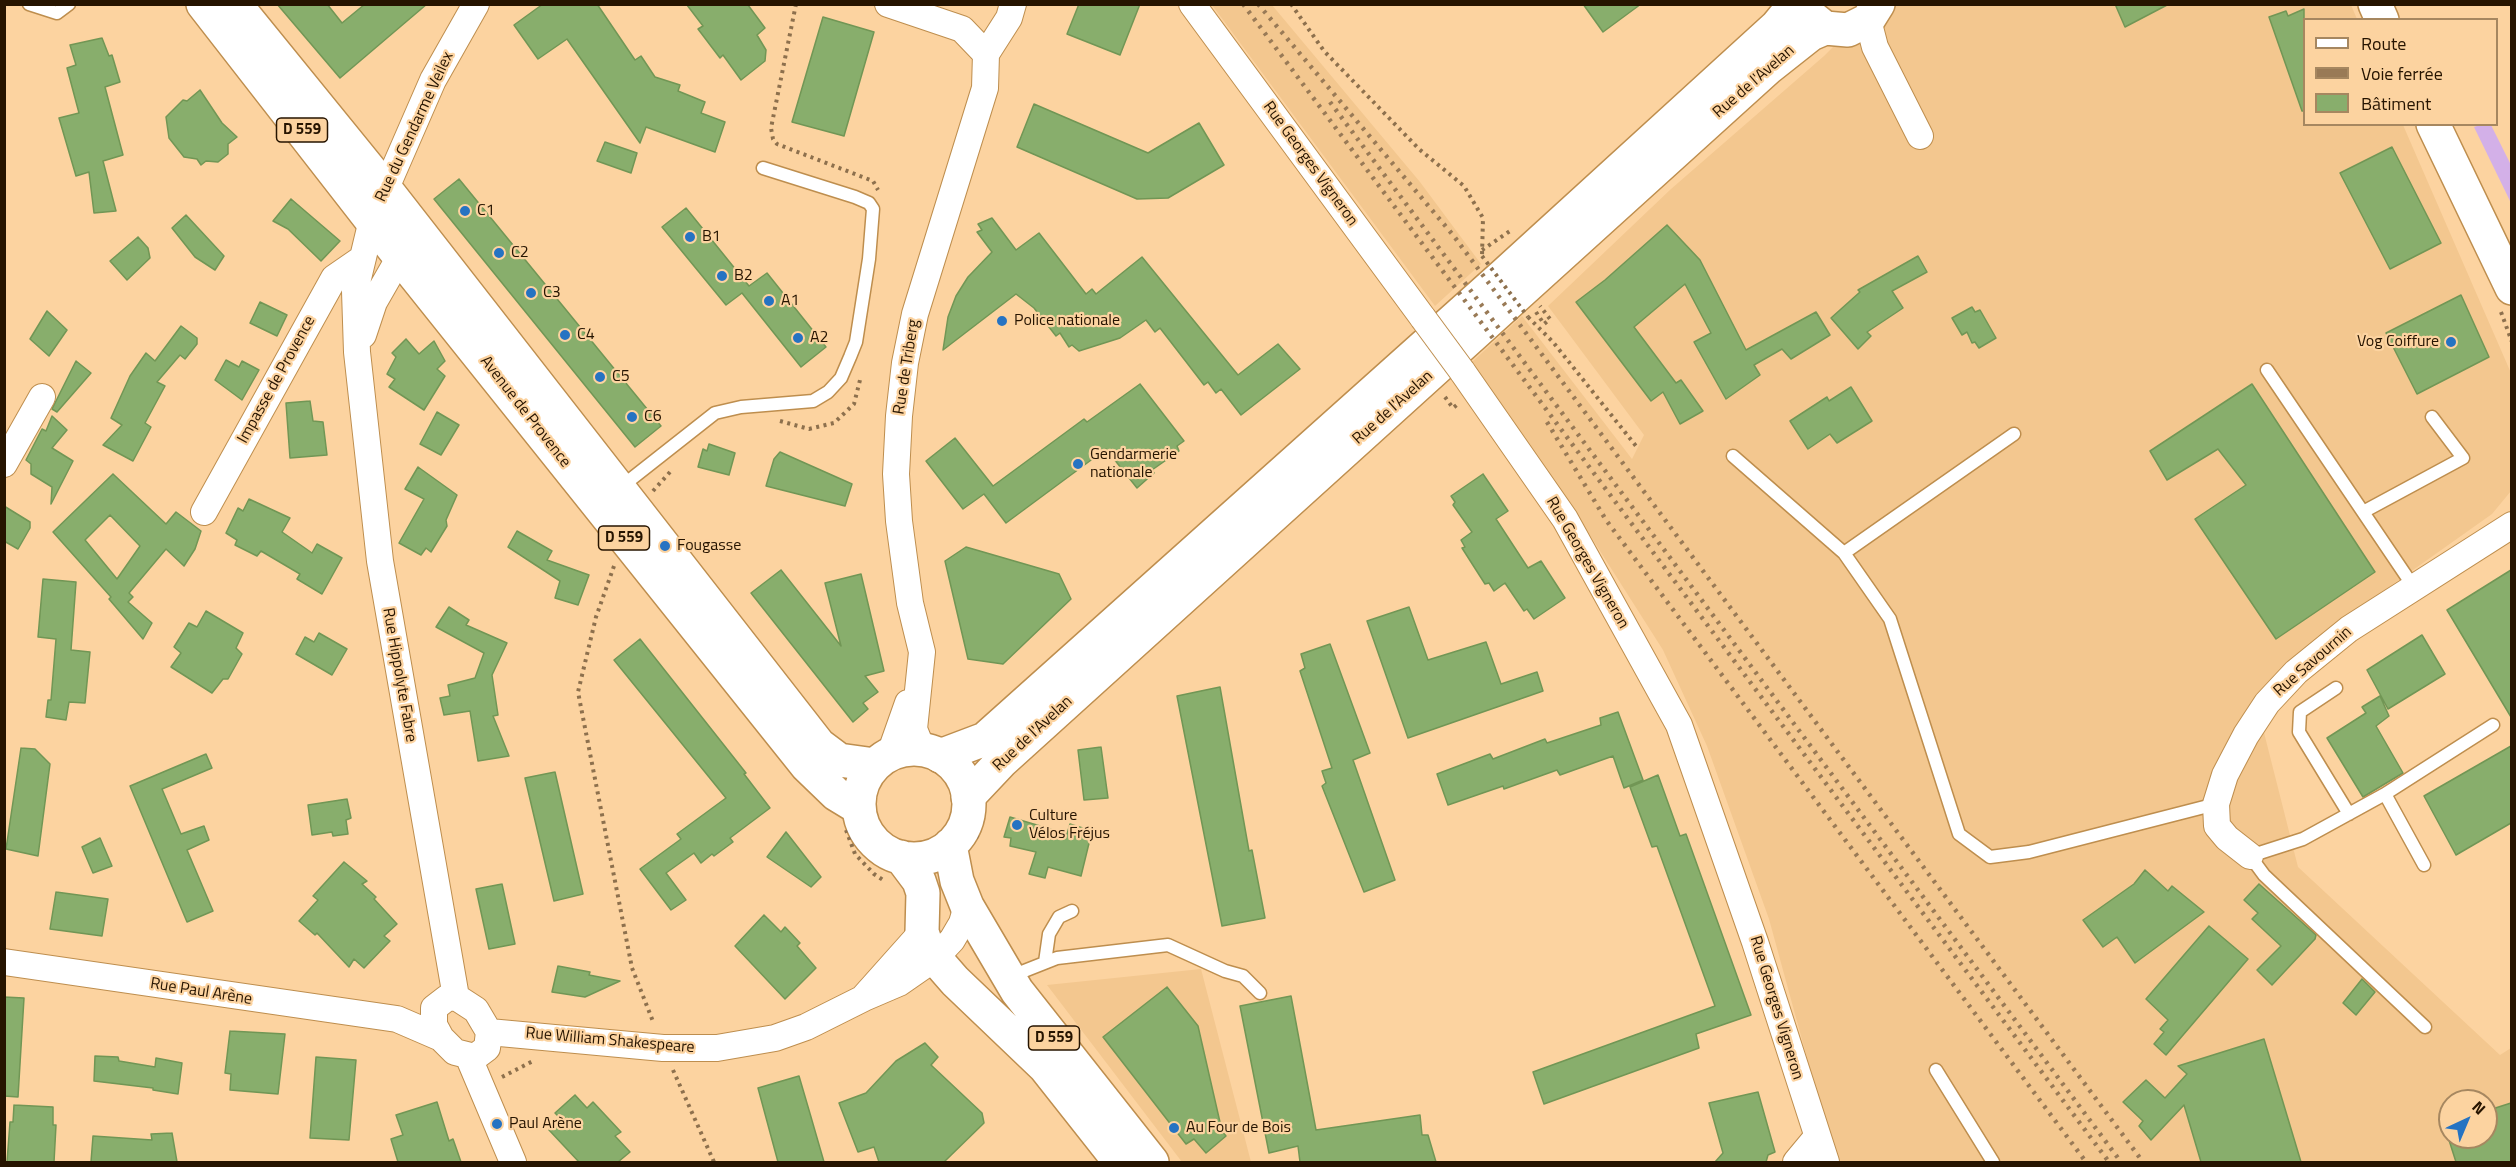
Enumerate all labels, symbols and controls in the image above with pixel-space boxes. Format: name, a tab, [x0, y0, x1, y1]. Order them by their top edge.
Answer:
legend	[2303, 18, 2498, 126]
text: Route	[2361, 30, 2406, 57]
street label: Rue de l'Avelan	[1709, 41, 1799, 123]
street label: Rue du Gendarme Veilex	[372, 49, 458, 205]
text: Voie ferrée	[2361, 60, 2443, 87]
text: Bâtiment	[2361, 90, 2431, 117]
street label: Rue Georges Vigneron	[1258, 98, 1362, 230]
road number: D 559	[276, 118, 328, 142]
place label: C1	[477, 201, 495, 221]
marker: C1	[458, 204, 472, 218]
place label: B1	[702, 227, 721, 247]
marker: B1	[683, 230, 697, 244]
place label: C2	[511, 243, 529, 263]
marker: C2	[492, 246, 506, 260]
place label: B2	[734, 266, 753, 286]
marker: B2	[715, 269, 729, 283]
place label: C3	[543, 283, 561, 303]
marker: C3	[524, 286, 538, 300]
place label: A1	[781, 291, 799, 311]
marker: A1	[762, 294, 776, 308]
place label: Police nationale	[1014, 311, 1120, 331]
street label: Impasse de Provence	[234, 313, 320, 447]
marker: Police nationale	[995, 314, 1009, 328]
street label: Rue de Triberg	[890, 318, 924, 416]
place label: C4	[577, 325, 595, 345]
marker: C4	[558, 328, 572, 342]
place label: A2	[810, 328, 828, 348]
marker: A2	[791, 331, 805, 345]
place label: Vog Coiffure	[2357, 332, 2439, 352]
marker: Vog Coiffure	[2444, 335, 2458, 349]
street label: Avenue de Provence	[476, 353, 574, 471]
place label: C5	[612, 367, 630, 387]
street label: Rue de l'Avelan	[1349, 367, 1437, 449]
marker: C5	[593, 370, 607, 384]
place label: C6	[644, 407, 662, 427]
marker: C6	[625, 410, 639, 424]
place label: Gendarmerie nationale	[1090, 445, 1177, 483]
marker: Gendarmerie nationale	[1071, 457, 1085, 471]
street label: Rue Georges Vigneron	[1541, 494, 1633, 632]
road number: D 559	[598, 526, 650, 550]
place label: Fougasse	[677, 536, 741, 556]
marker: Fougasse	[658, 539, 672, 553]
street label: Rue Hippolyte Fabre	[378, 606, 420, 744]
street label: Rue Savournin	[2270, 623, 2356, 701]
street label: Rue de l'Avelan	[989, 692, 1077, 776]
place label: Culture Vélos Fréjus	[1029, 806, 1110, 844]
marker: Culture Vélos Fréjus	[1010, 818, 1024, 832]
street label: Rue Georges Vigneron	[1745, 934, 1807, 1082]
street label: Rue Paul Arène	[149, 974, 253, 1010]
street label: Rue William Shakespeare	[525, 1024, 695, 1058]
road number: D 559	[1028, 1026, 1080, 1050]
north arrow	[2438, 1089, 2498, 1149]
text: N	[2467, 1095, 2491, 1120]
place label: Paul Arène	[509, 1114, 582, 1134]
marker: Paul Arène	[490, 1117, 504, 1131]
place label: Au Four de Bois	[1186, 1118, 1291, 1138]
marker: Au Four de Bois	[1167, 1121, 1181, 1135]

